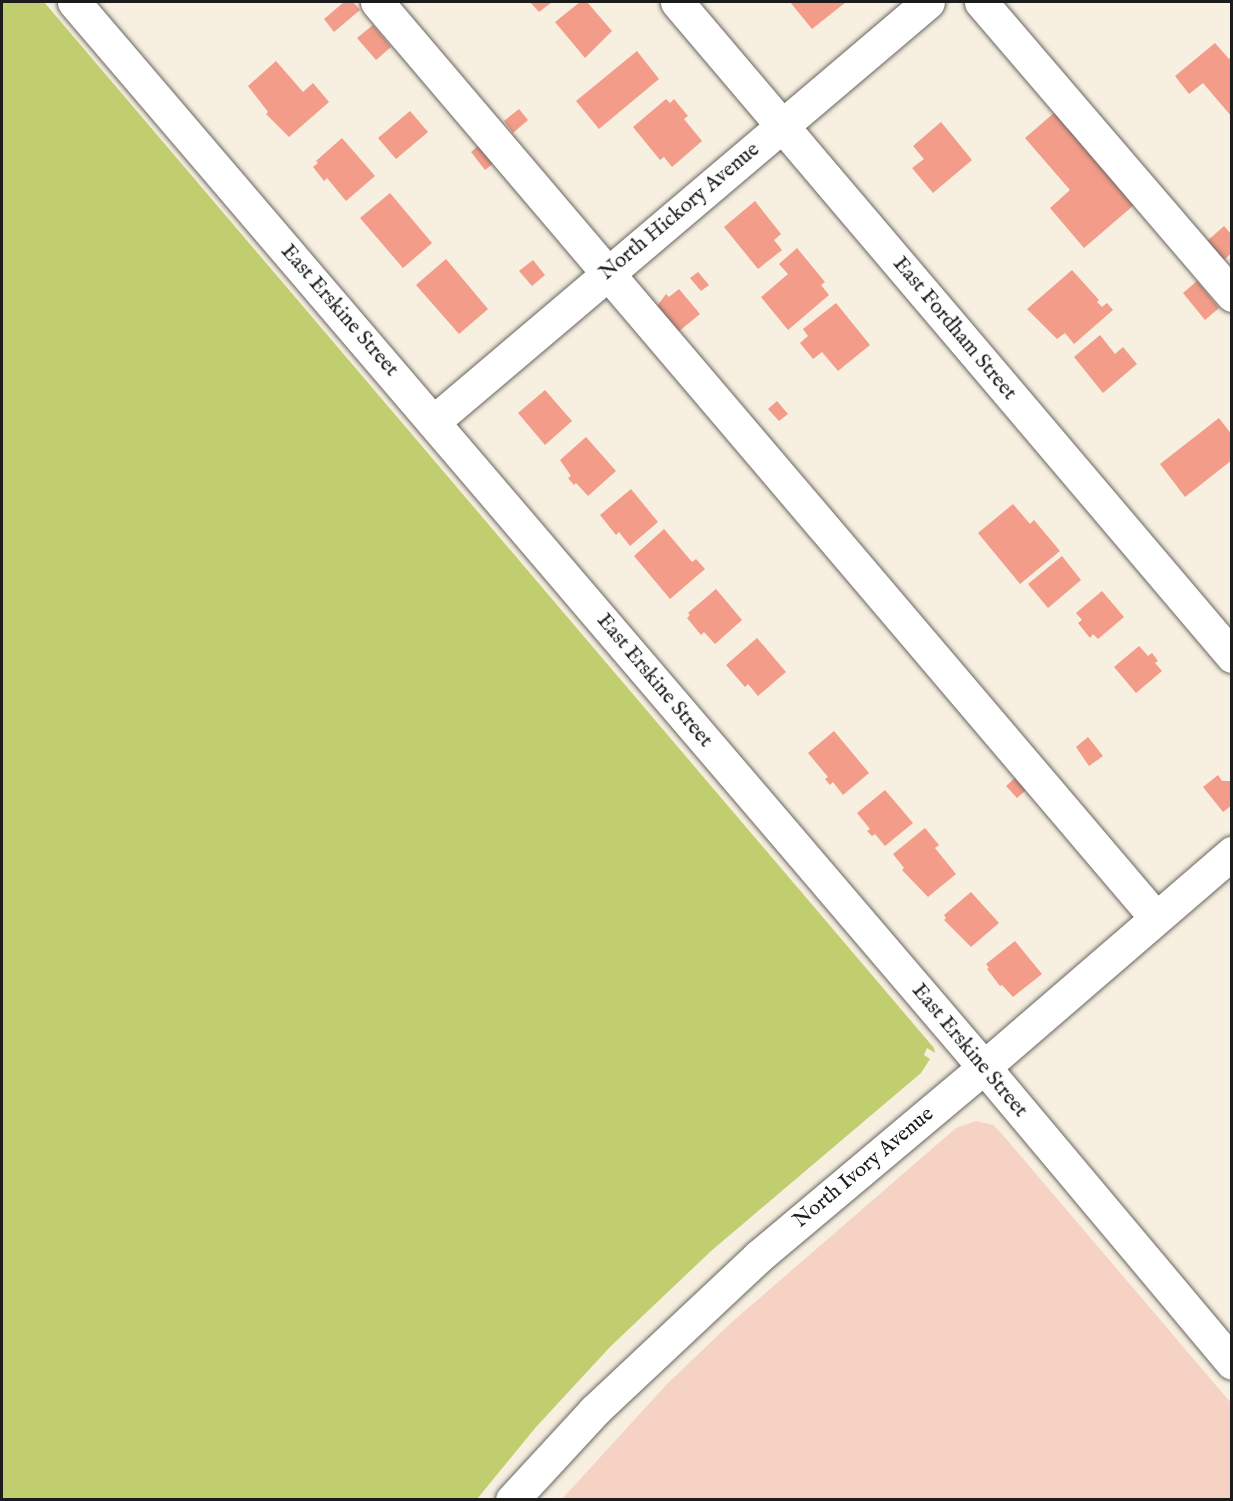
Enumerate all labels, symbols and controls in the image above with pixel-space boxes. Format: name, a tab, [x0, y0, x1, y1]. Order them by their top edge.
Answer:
street label: North Hickory Avenue	[595, 138, 765, 286]
street label: East Erskine Street	[275, 240, 403, 382]
street label: East Fordham Street	[887, 252, 1021, 406]
street label: East Erskine Street	[591, 609, 717, 753]
street label: East Erskine Street	[906, 979, 1032, 1123]
street label: North Ivory Avenue	[789, 1102, 939, 1234]

